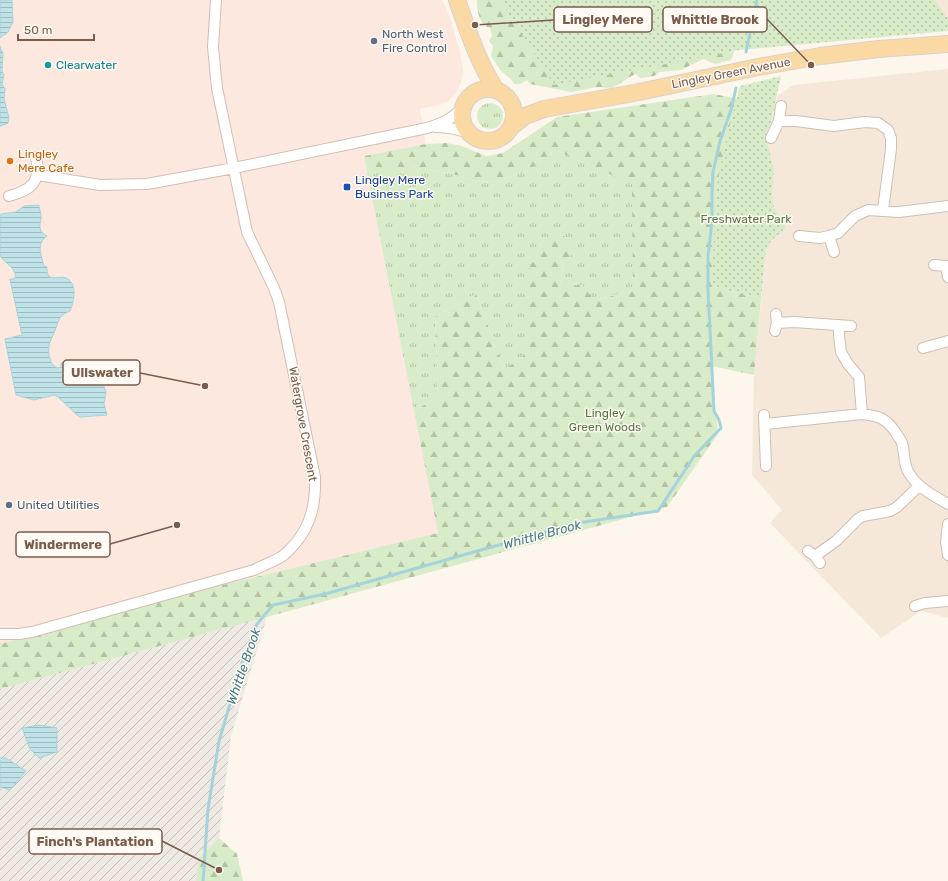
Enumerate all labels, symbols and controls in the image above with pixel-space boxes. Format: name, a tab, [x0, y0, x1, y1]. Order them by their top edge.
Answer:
callout: Lingley Mere	[554, 7, 652, 32]
callout: Whittle Brook	[663, 7, 767, 32]
text: Lingley Mere	[562, 12, 644, 27]
text: Whittle Brook	[671, 12, 759, 27]
scale bar	[18, 16, 94, 42]
text: 50 m	[24, 23, 52, 37]
place label: North West Fire Control	[382, 27, 447, 55]
marker: North West Fire Control	[369, 36, 379, 46]
street label: Lingley Green Avenue	[670, 55, 792, 91]
place label: Clearwater	[56, 58, 117, 72]
marker: Clearwater	[43, 60, 53, 70]
place label: Lingley Mere Cafe	[18, 147, 74, 175]
marker: Lingley Mere Cafe	[5, 156, 15, 166]
place label: Lingley Mere Business Park	[355, 173, 434, 201]
marker: Lingley Mere Business Park	[342, 182, 352, 192]
park label: Freshwater Park	[701, 212, 792, 226]
callout: Ullswater	[63, 360, 140, 385]
text: Ullswater	[71, 365, 133, 380]
street label: Watergrove Crescent	[286, 365, 320, 483]
park label: Lingley Green Woods	[569, 406, 641, 434]
place label: United Utilities	[17, 498, 99, 512]
marker: United Utilities	[4, 500, 14, 510]
water label: Whittle Brook	[501, 517, 583, 552]
callout: Windermere	[16, 532, 110, 557]
text: Windermere	[24, 537, 102, 552]
water label: Whittle Brook	[223, 626, 264, 707]
callout: Finch's Plantation	[29, 829, 162, 854]
text: Finch's Plantation	[36, 834, 154, 849]

